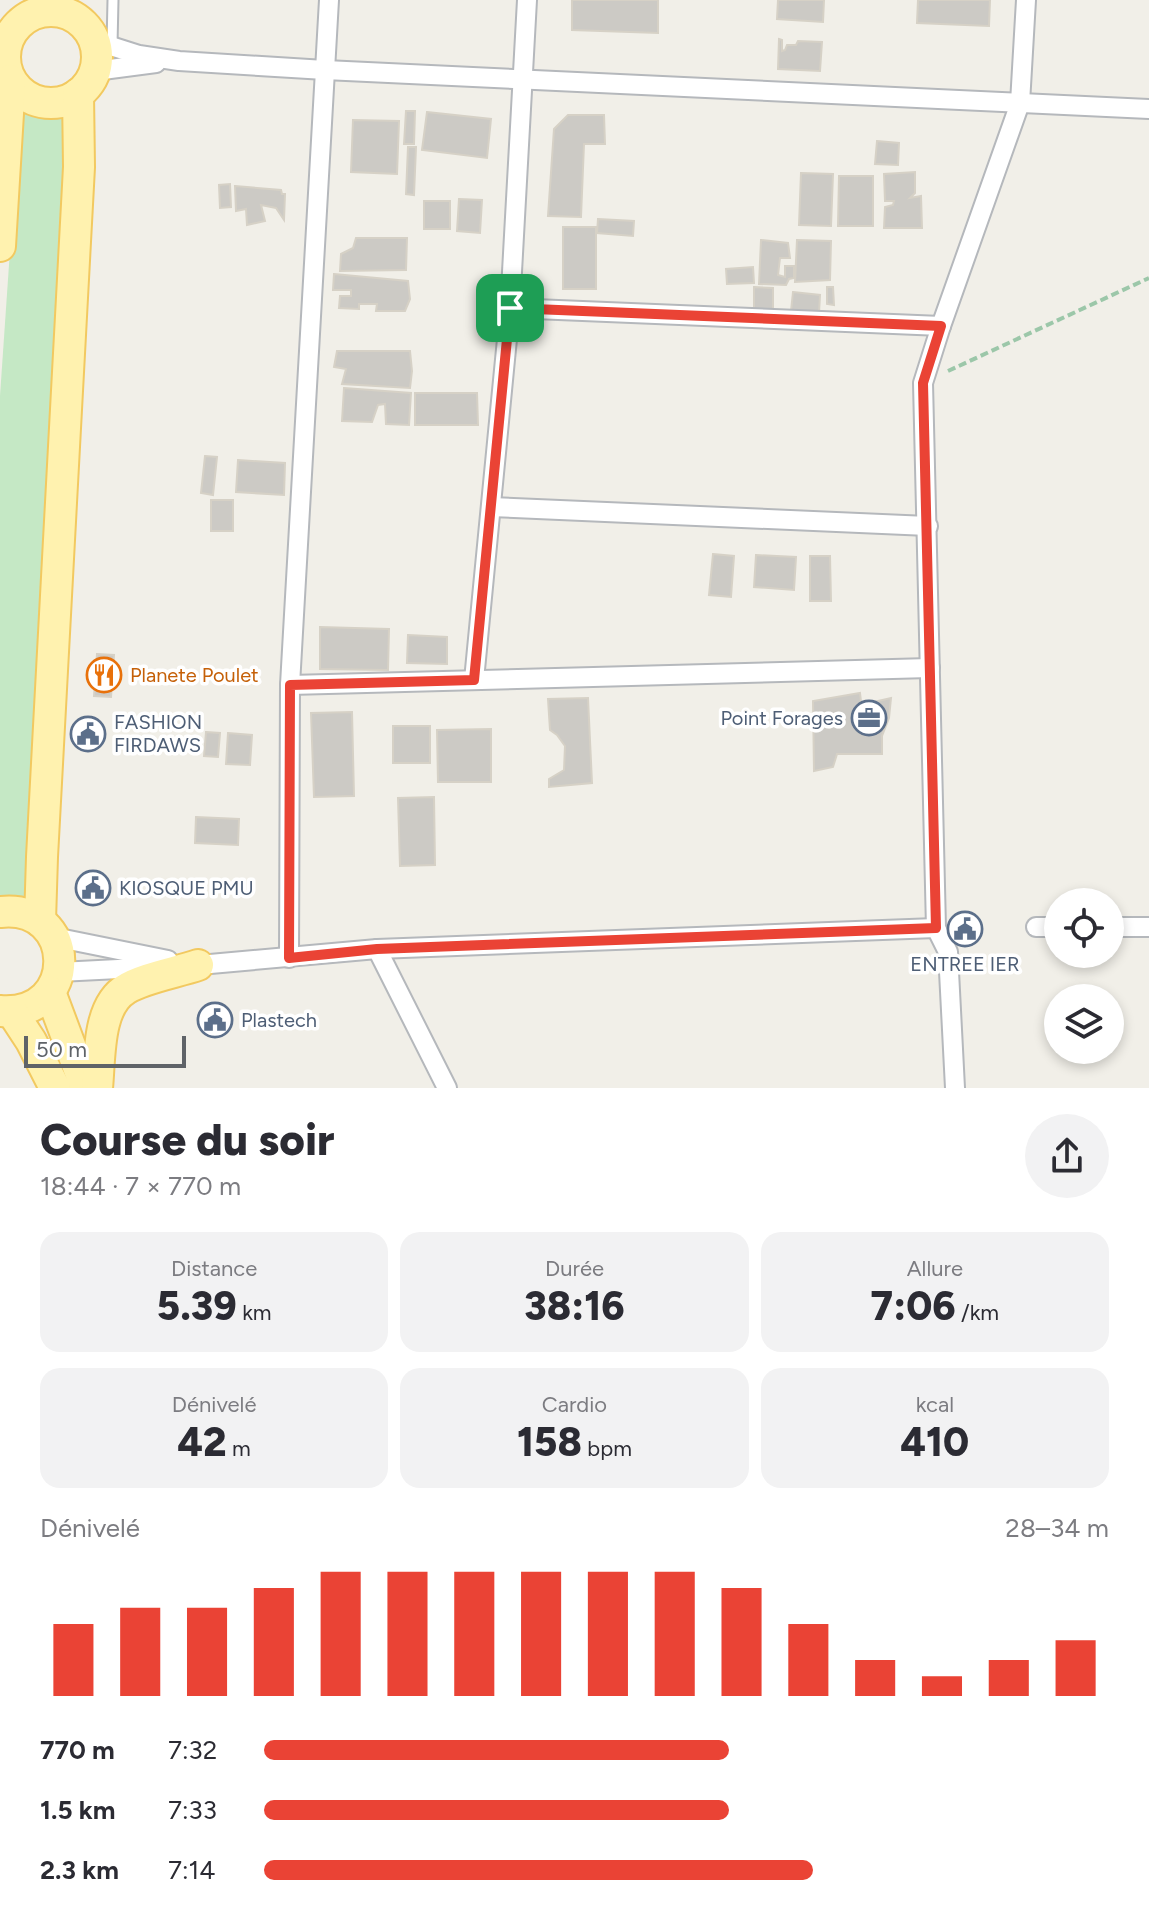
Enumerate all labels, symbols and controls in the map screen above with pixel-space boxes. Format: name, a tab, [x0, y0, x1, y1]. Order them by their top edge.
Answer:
pin	[476, 274, 544, 342]
icon: arrive	[488, 286, 532, 330]
restaurant icon: Planete Poulet	[85, 656, 123, 694]
place label: Planete Poulet	[130, 663, 259, 687]
office icon: Point Forages	[850, 699, 888, 737]
place label: Point Forages	[720, 706, 843, 730]
place label: FASHION FIRDAWS	[114, 710, 202, 757]
public building icon: FASHION FIRDAWS	[69, 715, 107, 753]
public building icon: KIOSQUE PMU	[74, 869, 112, 907]
place label: KIOSQUE PMU	[119, 876, 254, 900]
map controls	[1044, 888, 1124, 1064]
button: locate	[1044, 888, 1124, 968]
public building icon: ENTREE IER	[946, 910, 984, 948]
place label: ENTREE IER	[910, 952, 1020, 976]
button: layers	[1044, 984, 1124, 1064]
public building icon: Plastech	[196, 1001, 234, 1039]
place label: Plastech	[241, 1008, 317, 1032]
scale bar	[24, 1032, 186, 1068]
text: 50 m	[36, 1036, 87, 1063]
text: Course du soir	[40, 1113, 335, 1166]
button: share	[1025, 1114, 1109, 1198]
text: 18:44 · 7 × 770 m	[40, 1170, 241, 1202]
text: Distance	[171, 1255, 257, 1282]
text: Durée	[545, 1255, 604, 1282]
text: Allure	[907, 1255, 963, 1282]
text: 5.39	[157, 1282, 237, 1330]
text: 38:16	[524, 1282, 625, 1330]
text: 7:06	[871, 1282, 956, 1330]
text: km	[237, 1299, 272, 1326]
text: /km	[956, 1299, 999, 1326]
text: Dénivelé	[172, 1391, 256, 1418]
text: Cardio	[542, 1391, 607, 1418]
text: kcal	[916, 1391, 954, 1418]
text: 42	[178, 1418, 227, 1466]
text: 158	[517, 1418, 582, 1466]
text: 410	[900, 1418, 969, 1466]
text: m	[227, 1435, 251, 1462]
text: bpm	[582, 1435, 632, 1462]
text: Dénivelé	[40, 1512, 140, 1544]
text: 28–34 m	[1005, 1512, 1109, 1544]
text: 770 m	[40, 1734, 115, 1766]
text: 7:32	[168, 1734, 217, 1766]
text: 1.5 km	[40, 1794, 115, 1826]
text: 7:33	[168, 1794, 217, 1826]
text: 2.3 km	[40, 1854, 119, 1886]
text: 7:14	[168, 1854, 215, 1886]

